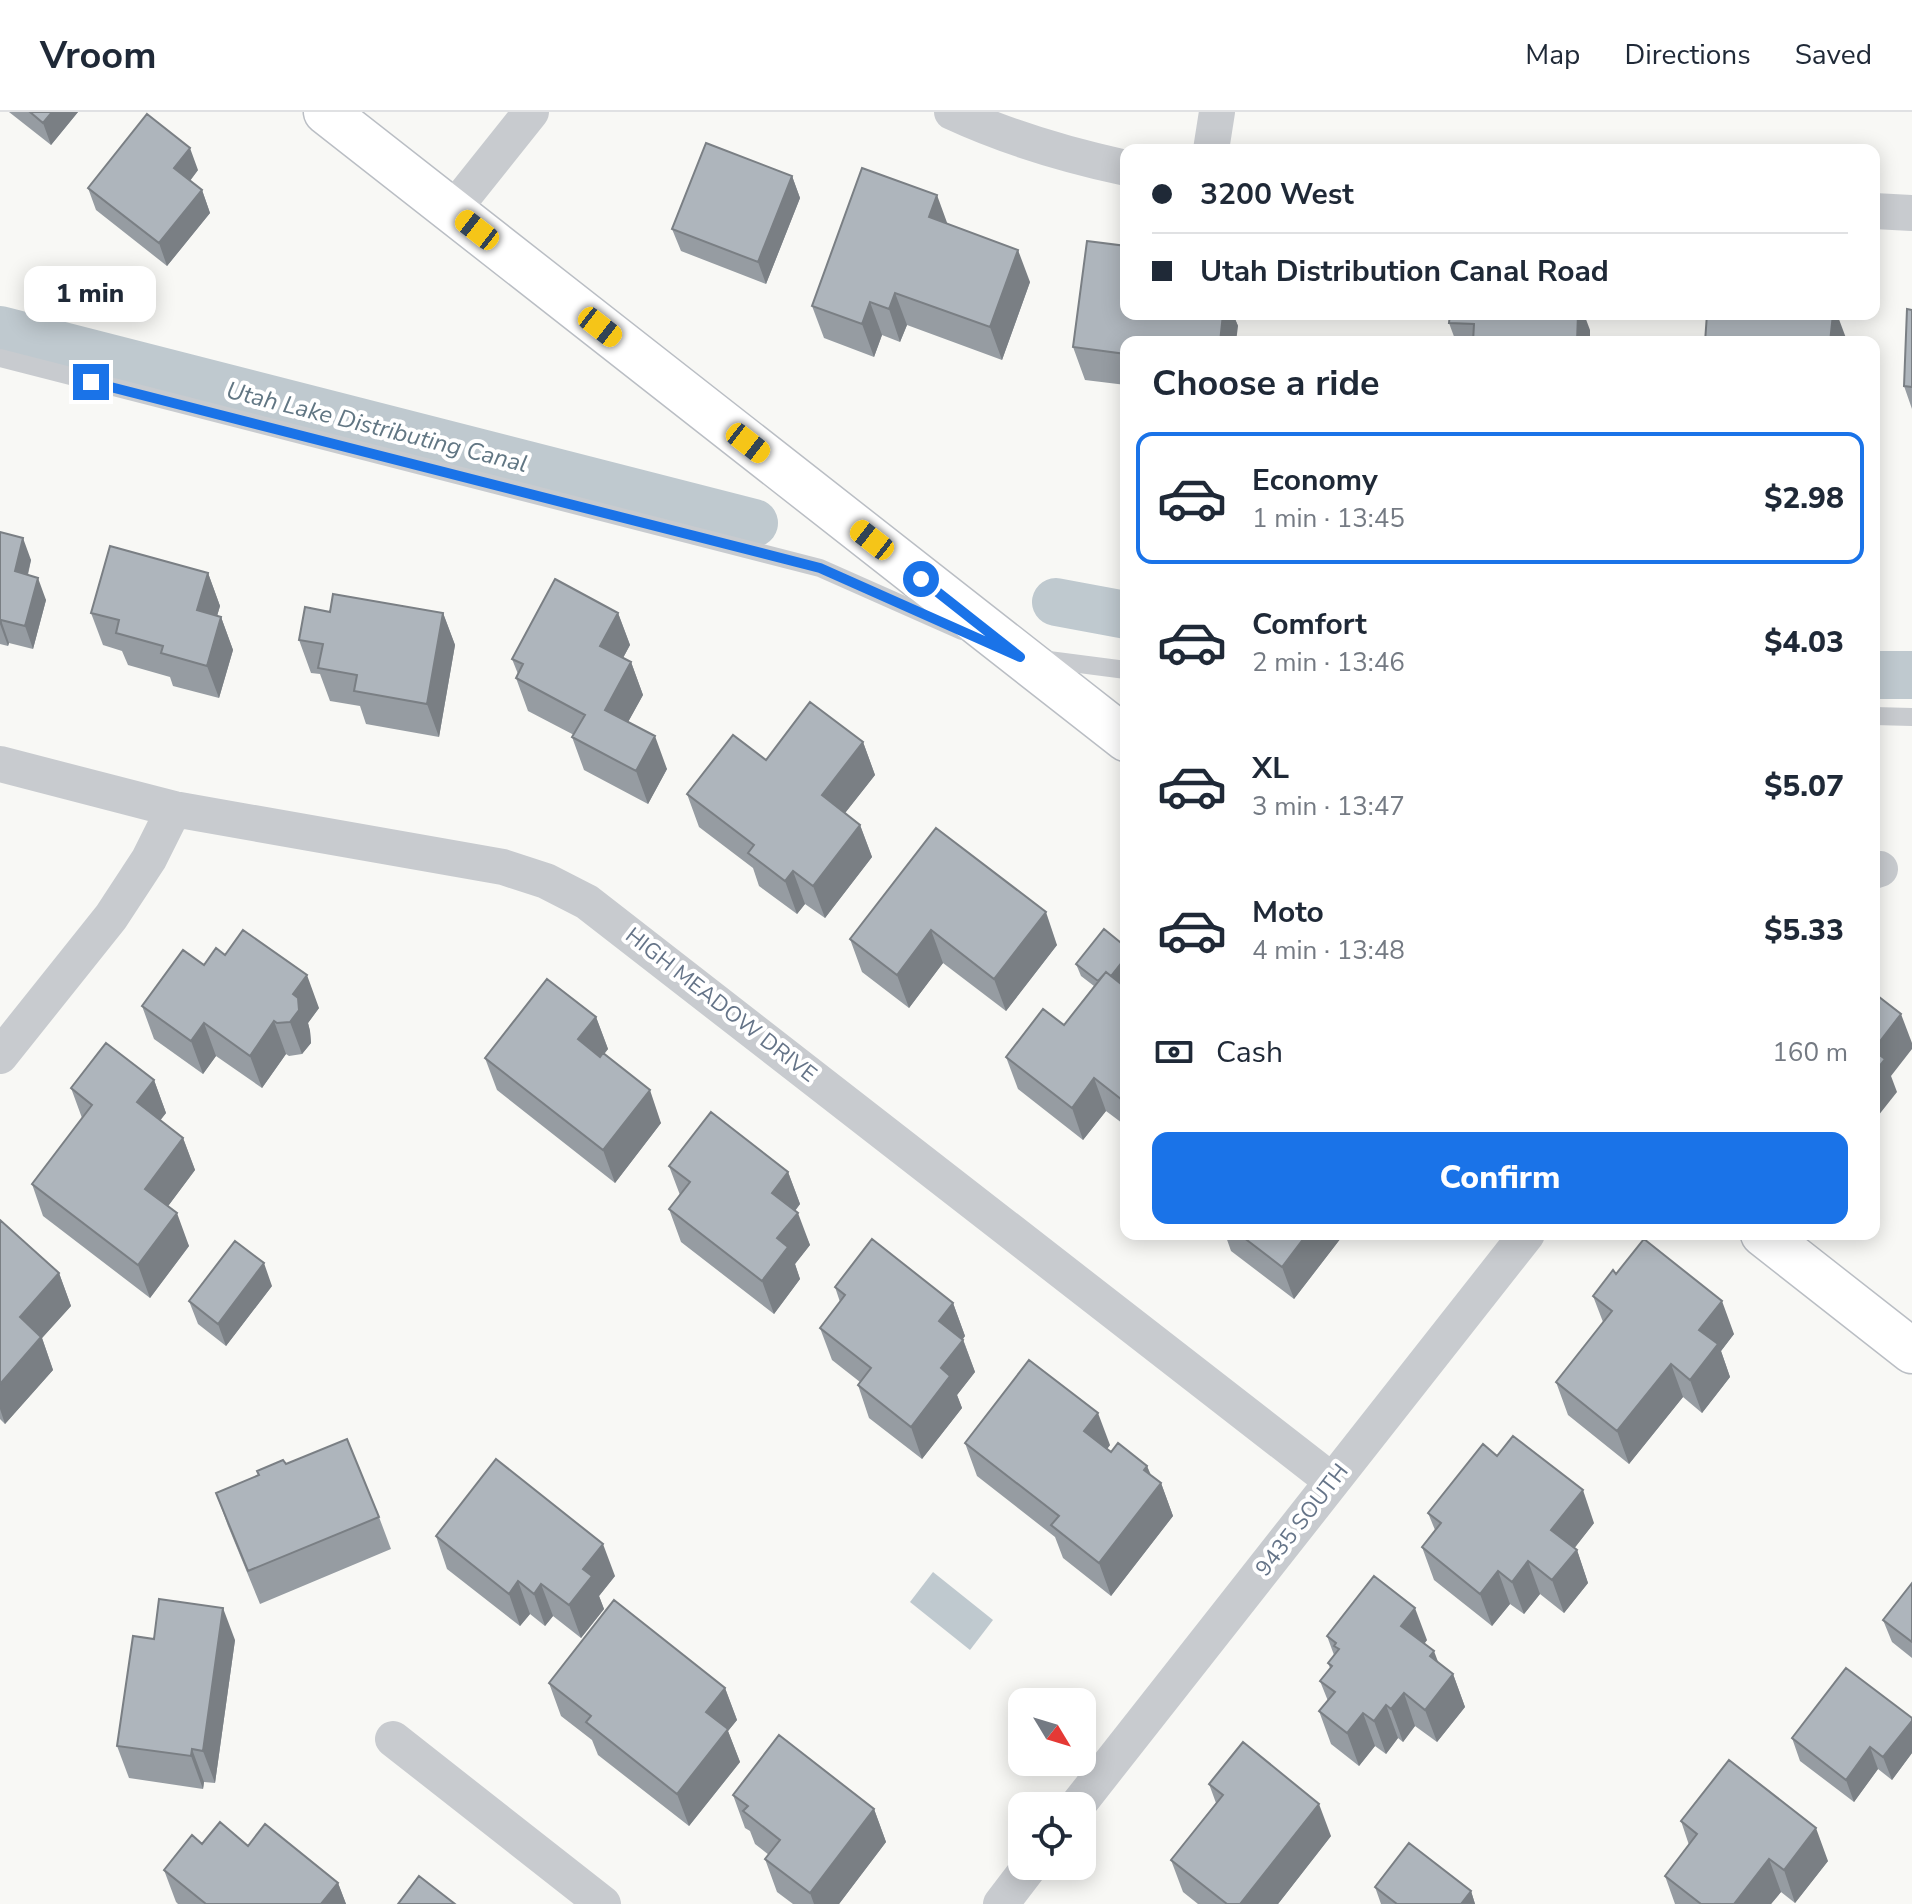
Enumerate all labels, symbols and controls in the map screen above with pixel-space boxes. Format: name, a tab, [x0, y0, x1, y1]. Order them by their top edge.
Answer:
text: Vroom	[40, 30, 157, 81]
text: Map	[1525, 36, 1580, 74]
text: Directions	[1624, 36, 1751, 74]
text: Saved	[1795, 36, 1872, 74]
text: 3200 West	[1200, 174, 1354, 215]
car	[451, 206, 503, 254]
text: Utah Distribution Canal Road	[1200, 251, 1609, 292]
callout: 1 min	[25, 266, 157, 322]
text: 1 min	[56, 276, 124, 311]
car	[574, 303, 626, 351]
text: Choose a ride	[1152, 359, 1380, 408]
route end	[73, 364, 109, 400]
water label: Utah Lake Distributing Canal	[223, 374, 531, 480]
car	[722, 419, 774, 467]
text: Economy	[1252, 460, 1378, 501]
icon: car	[1156, 462, 1228, 534]
text: $2.98	[1764, 478, 1844, 519]
text: 1 min · 13:45	[1252, 501, 1405, 536]
car	[846, 516, 898, 564]
route start	[903, 561, 939, 597]
text: Comfort	[1252, 604, 1367, 645]
icon: car	[1156, 606, 1228, 678]
text: $4.03	[1764, 622, 1844, 663]
text: 2 min · 13:46	[1252, 645, 1405, 680]
text: XL	[1252, 748, 1289, 789]
icon: car	[1156, 750, 1228, 822]
text: $5.07	[1764, 766, 1844, 807]
text: 3 min · 13:47	[1252, 789, 1405, 824]
text: Moto	[1252, 892, 1324, 933]
icon: car	[1156, 894, 1228, 966]
text: $5.33	[1764, 910, 1844, 951]
street label: HIGH MEADOW DRIVE	[619, 921, 823, 1089]
text: 4 min · 13:48	[1252, 933, 1405, 968]
icon: cash	[1152, 1030, 1196, 1074]
text: Cash	[1216, 1032, 1283, 1073]
text: 160 m	[1772, 1035, 1848, 1070]
button: Confirm	[1152, 1132, 1848, 1224]
street label: 9435 SOUTH	[1249, 1458, 1355, 1582]
north arrow	[1008, 1688, 1096, 1776]
map controls	[1008, 1688, 1096, 1880]
button: locate	[1008, 1792, 1096, 1880]

